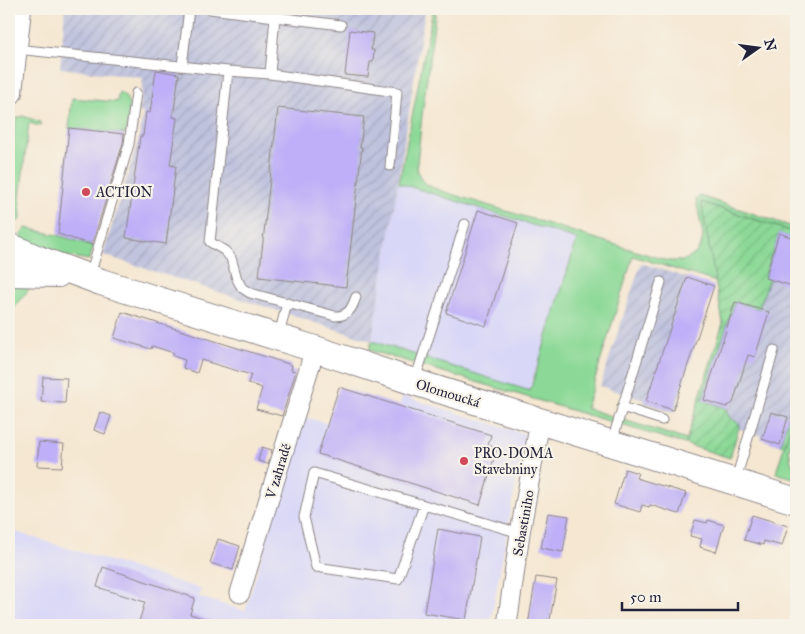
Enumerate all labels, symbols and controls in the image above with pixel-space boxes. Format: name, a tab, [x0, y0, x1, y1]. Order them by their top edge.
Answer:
north arrow	[732, 22, 782, 72]
text: N	[760, 37, 780, 53]
place label: ACTION	[95, 184, 153, 201]
marker: ACTION	[80, 186, 92, 198]
street label: Olomoucká	[414, 376, 482, 411]
street label: V zahradě	[262, 441, 295, 502]
place label: PRO-DOMA Stavebniny	[474, 445, 554, 478]
marker: PRO-DOMA Stavebniny	[458, 455, 470, 467]
street label: Sebastiniho	[509, 489, 538, 557]
scale bar	[622, 579, 739, 611]
text: 50 m	[630, 588, 662, 606]

